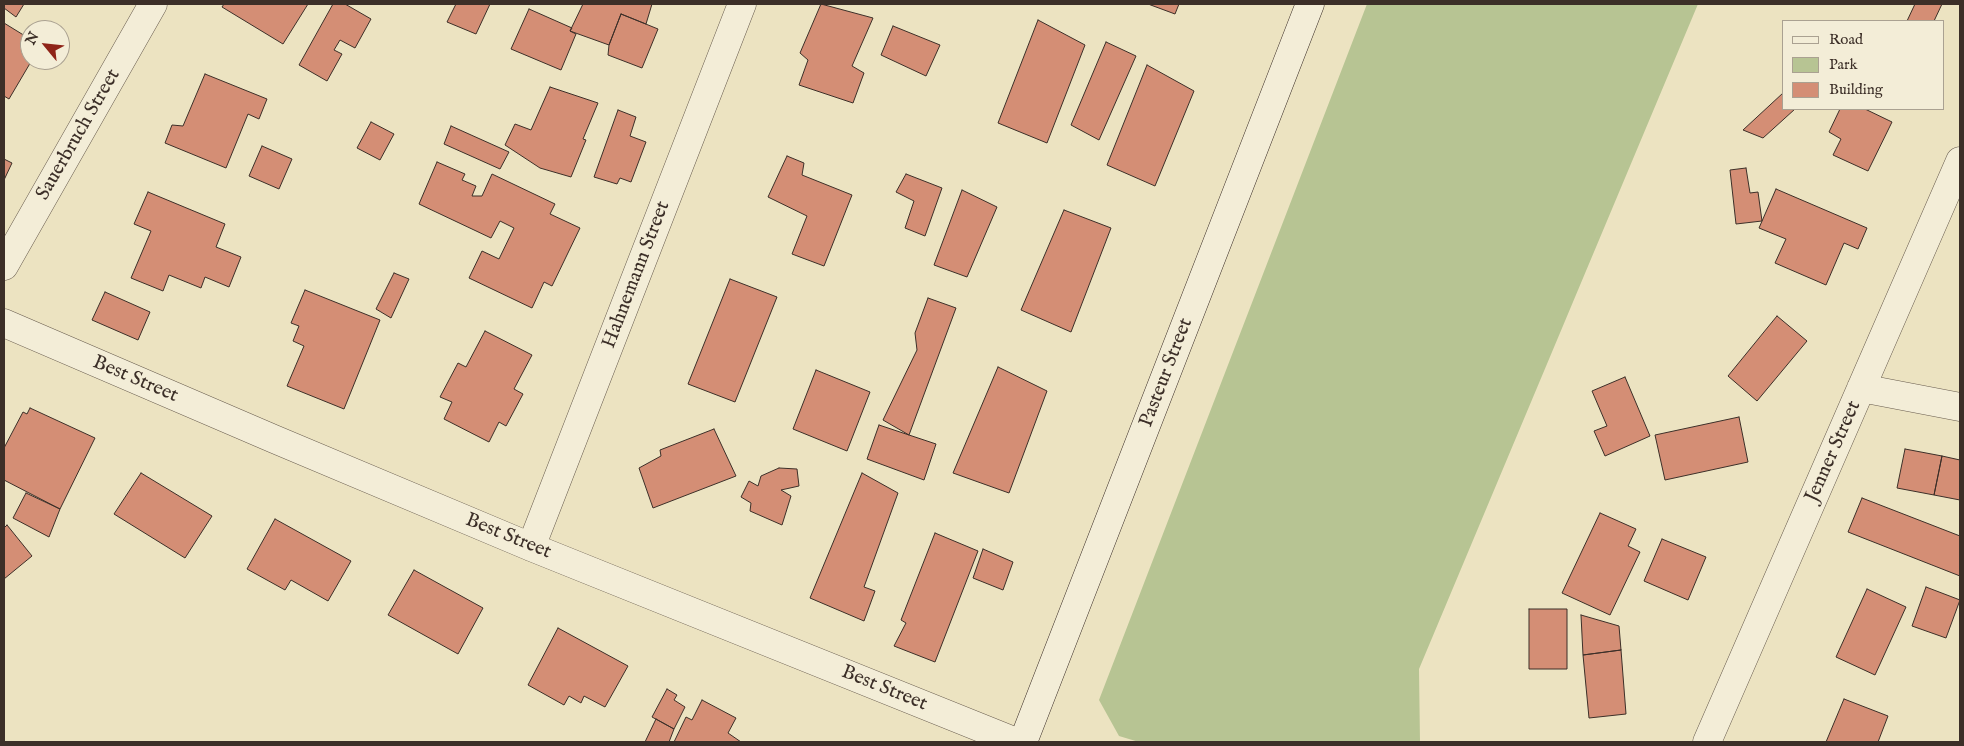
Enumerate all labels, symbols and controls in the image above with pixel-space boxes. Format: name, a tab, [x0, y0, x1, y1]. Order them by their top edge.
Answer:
north arrow	[20, 20, 70, 70]
legend	[1782, 20, 1944, 110]
text: N	[22, 29, 43, 48]
text: Road	[1829, 30, 1863, 49]
text: Park	[1829, 55, 1858, 74]
street label: Sauerbruch Street	[32, 65, 126, 205]
text: Building	[1829, 80, 1883, 99]
street label: Hahnemann Street	[598, 198, 676, 352]
street label: Pasteur Street	[1135, 315, 1199, 431]
street label: Best Street	[89, 351, 181, 409]
street label: Jenner Street	[1801, 397, 1867, 507]
street label: Best Street	[462, 509, 554, 565]
street label: Best Street	[838, 661, 930, 717]

